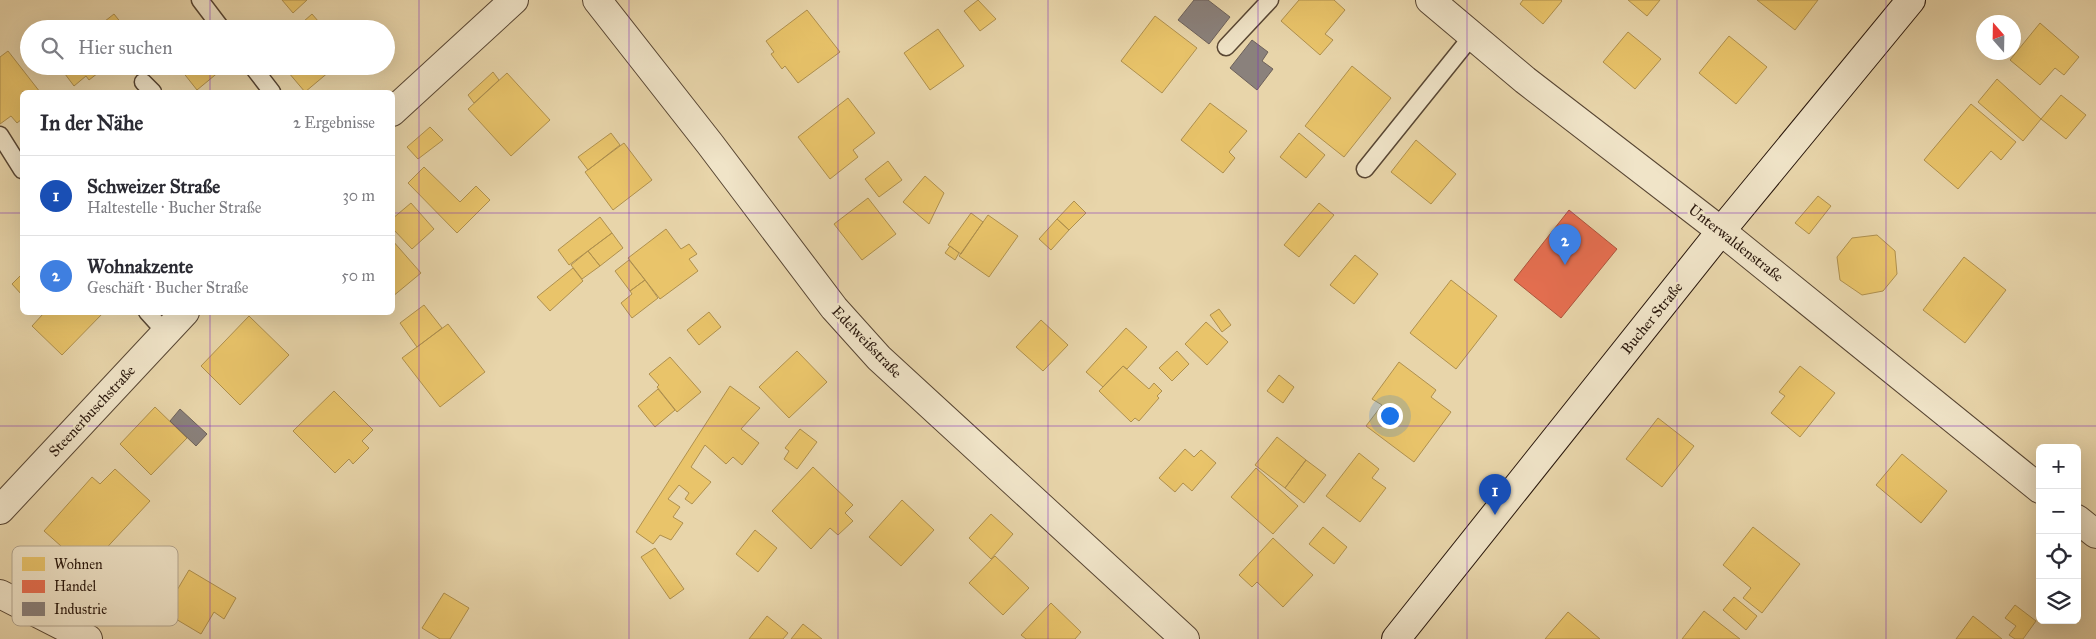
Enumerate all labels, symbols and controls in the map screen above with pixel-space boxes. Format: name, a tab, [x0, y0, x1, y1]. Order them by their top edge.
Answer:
north arrow	[1976, 15, 2021, 60]
search box	[20, 20, 395, 75]
icon: search	[38, 34, 66, 62]
text: Hier suchen	[78, 36, 172, 59]
text: In der Nähe	[40, 110, 143, 136]
text: 2 Ergebnisse	[293, 113, 375, 132]
text: Schweizer Straße	[87, 175, 220, 198]
text: 1	[53, 186, 59, 205]
text: 30 m	[342, 186, 375, 205]
text: Haltestelle · Bucher Straße	[87, 198, 261, 217]
street label: Unterwaldenstraße	[1685, 200, 1787, 286]
pin: 2	[1549, 224, 1581, 265]
text: Wohnakzente	[87, 255, 193, 278]
text: 2	[52, 266, 60, 285]
text: 50 m	[341, 266, 375, 285]
text: Geschäft · Bucher Straße	[87, 278, 248, 297]
street label: Bucher Straße	[1617, 278, 1687, 358]
street label: Edelweißstraße	[828, 302, 906, 382]
street label: Steenerbuschstraße	[45, 362, 139, 460]
your location	[1377, 403, 1403, 429]
map controls	[2036, 444, 2081, 624]
button: +	[2036, 444, 2081, 489]
pin: 1	[1479, 474, 1511, 515]
button: −	[2036, 489, 2081, 534]
button: locate	[2036, 534, 2081, 579]
legend	[12, 546, 178, 626]
text: Wohnen	[54, 556, 103, 573]
text: Handel	[54, 578, 96, 595]
button: layers	[2036, 579, 2081, 624]
text: Industrie	[54, 601, 107, 618]

